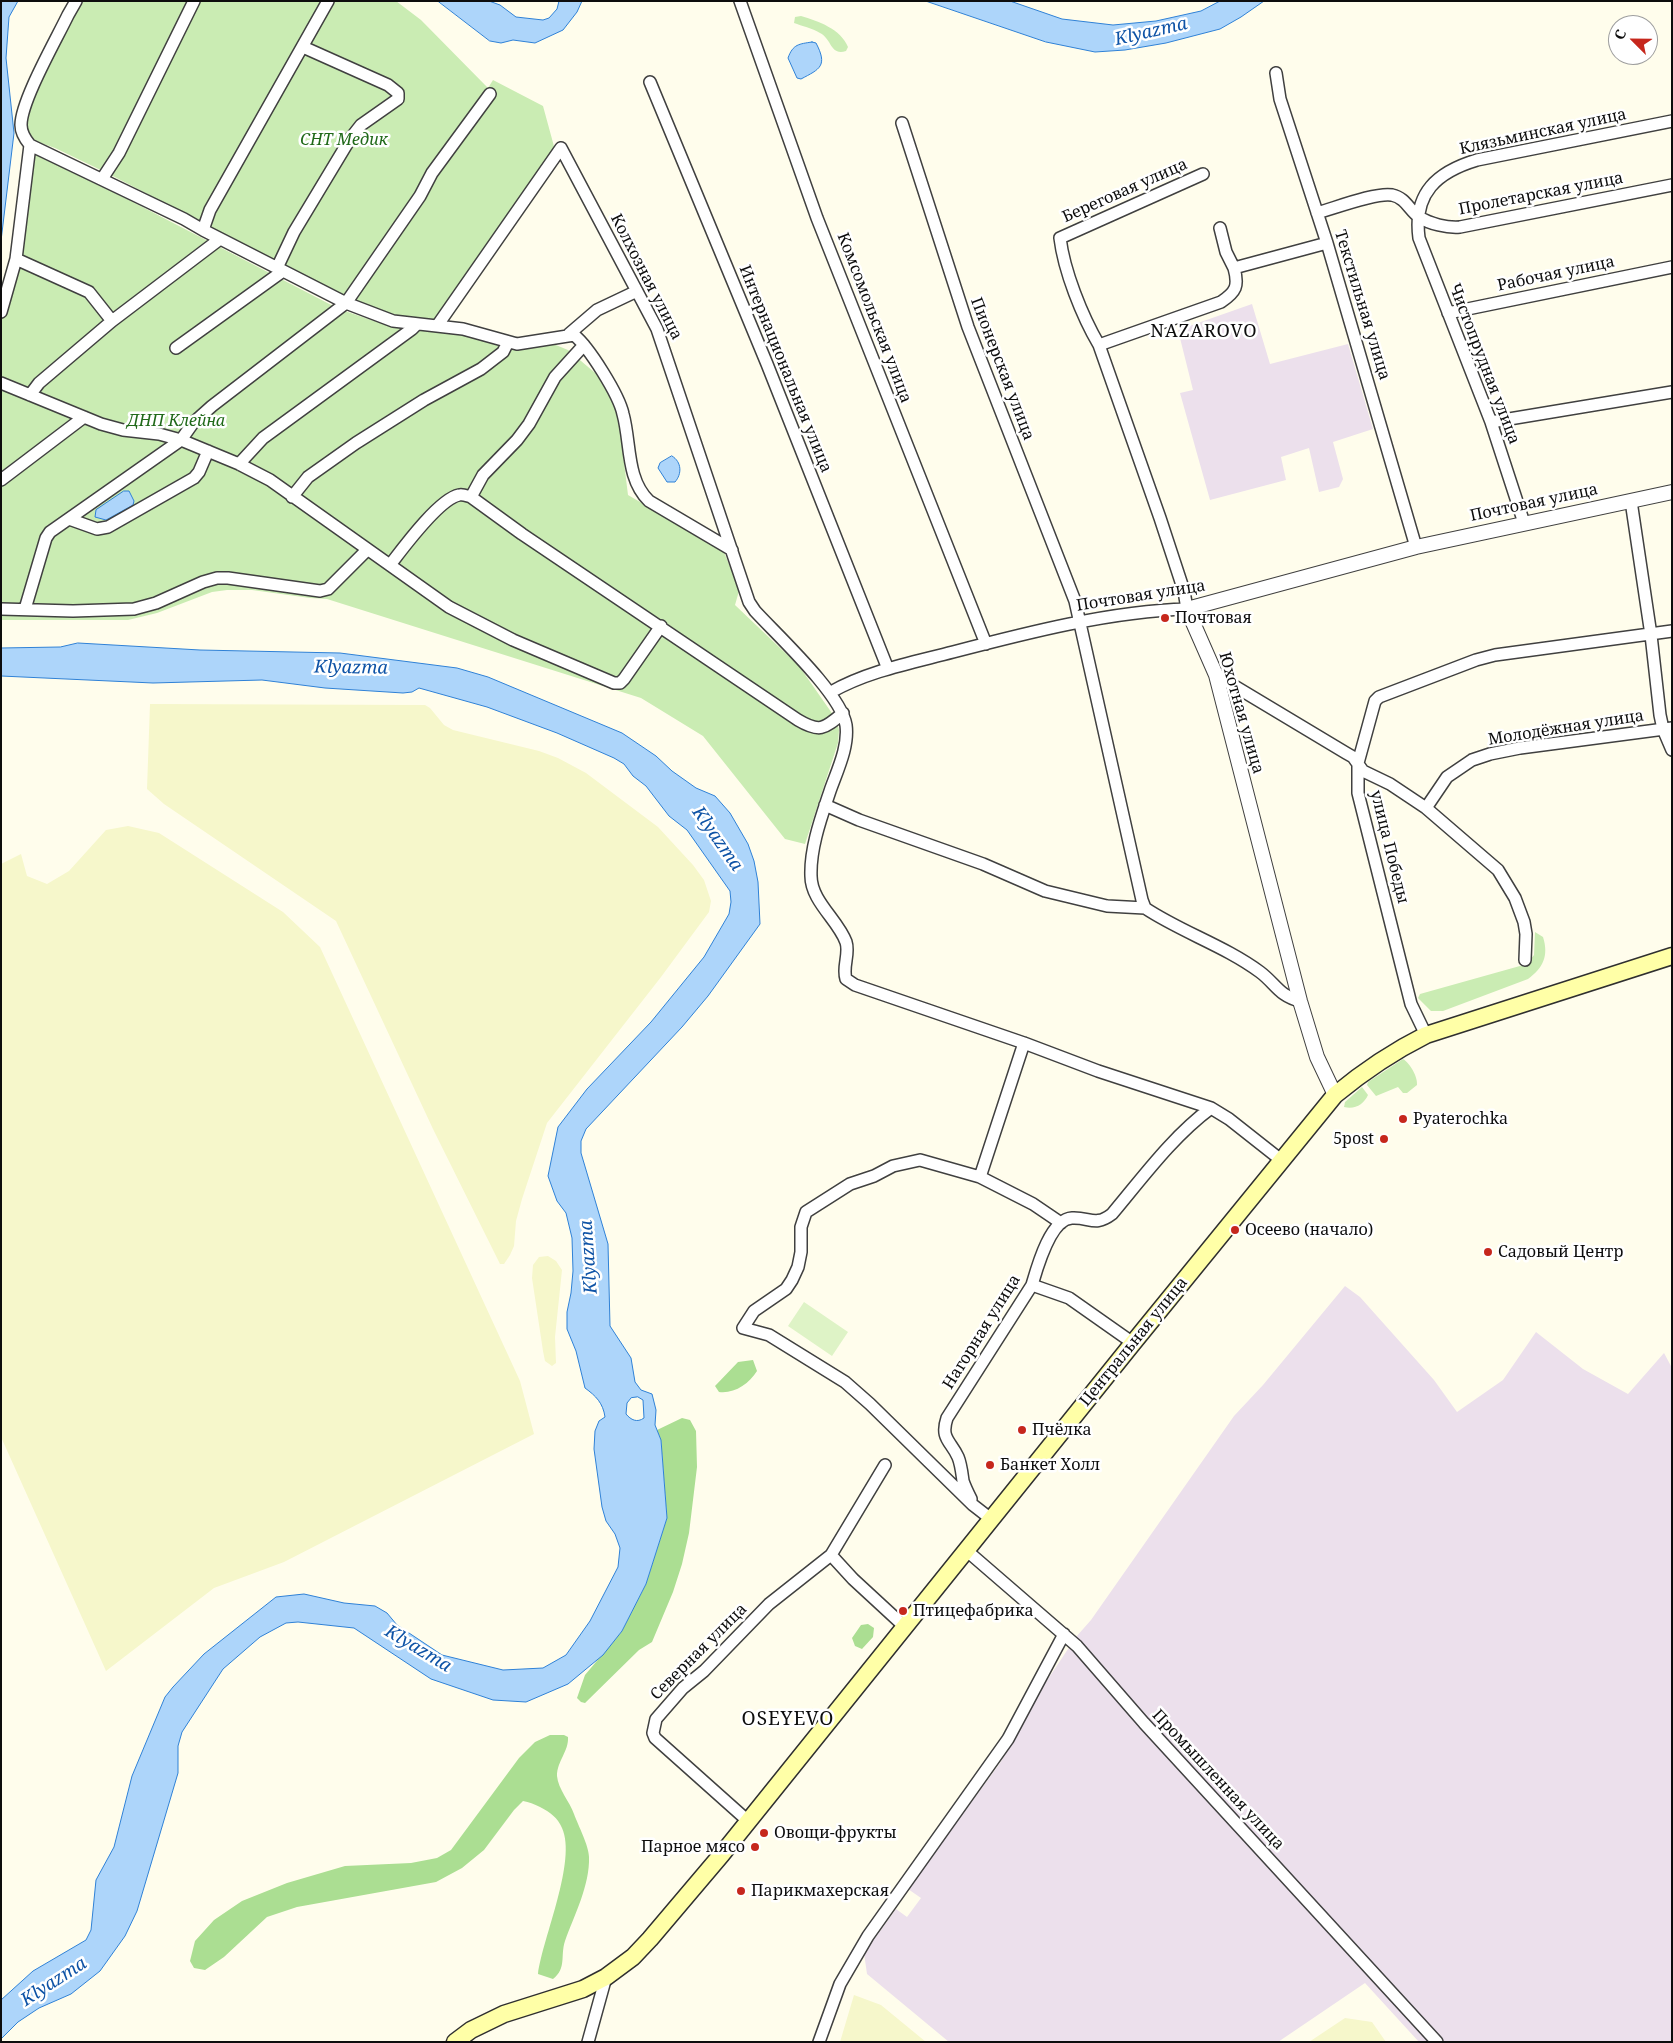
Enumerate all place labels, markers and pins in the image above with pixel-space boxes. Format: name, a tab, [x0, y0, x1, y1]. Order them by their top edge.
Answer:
place label: Почтовая	[1175, 608, 1252, 628]
marker: Почтовая	[1159, 612, 1171, 624]
place label: Pyaterochka	[1413, 1109, 1508, 1129]
marker: Pyaterochka	[1397, 1113, 1409, 1125]
place label: 5post	[1333, 1129, 1374, 1149]
marker: 5post	[1378, 1133, 1390, 1145]
place label: Осеево (начало)	[1245, 1220, 1373, 1240]
marker: Осеево (начало)	[1229, 1224, 1241, 1236]
place label: Садовый Центр	[1498, 1242, 1624, 1262]
marker: Садовый Центр	[1482, 1246, 1494, 1258]
place label: Пчёлка	[1032, 1420, 1092, 1440]
marker: Пчёлка	[1016, 1424, 1028, 1436]
place label: Банкет Холл	[1000, 1455, 1100, 1475]
marker: Банкет Холл	[984, 1459, 996, 1471]
place label: Птицефабрика	[913, 1601, 1034, 1621]
marker: Птицефабрика	[897, 1605, 909, 1617]
place label: Овощи-фрукты	[774, 1823, 897, 1843]
marker: Овощи-фрукты	[758, 1827, 770, 1839]
place label: Парное мясо	[641, 1837, 745, 1857]
marker: Парное мясо	[749, 1841, 761, 1853]
place label: Парикмахерская	[751, 1881, 889, 1901]
marker: Парикмахерская	[735, 1885, 747, 1897]

